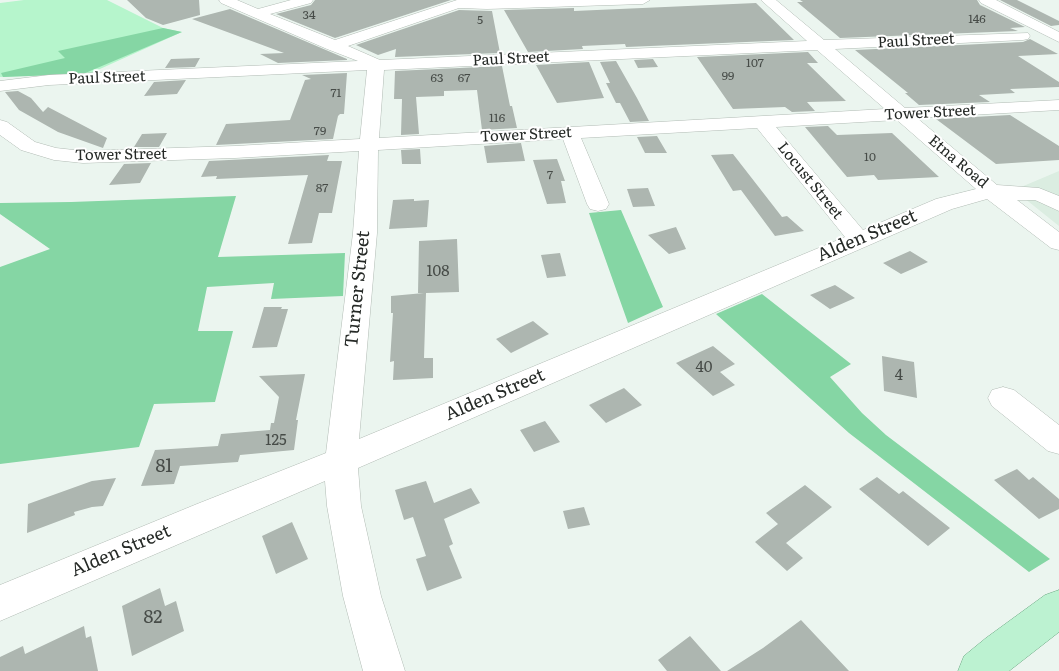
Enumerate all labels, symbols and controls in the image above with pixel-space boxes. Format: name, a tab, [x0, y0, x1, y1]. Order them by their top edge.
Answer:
house number: 34	[302, 8, 316, 22]
house number: 146	[968, 12, 986, 26]
house number: 5	[477, 13, 483, 27]
street label: Paul Street	[877, 30, 955, 52]
street label: Paul Street	[472, 48, 550, 70]
house number: 107	[746, 56, 764, 70]
street label: Paul Street	[68, 68, 146, 88]
house number: 99	[722, 69, 734, 83]
house number: 63	[431, 71, 443, 85]
house number: 67	[458, 71, 470, 85]
house number: 71	[331, 86, 341, 100]
street label: Tower Street	[884, 102, 976, 124]
house number: 116	[489, 111, 505, 125]
house number: 79	[314, 124, 326, 138]
street label: Tower Street	[480, 124, 572, 146]
street label: Etna Road	[924, 132, 992, 192]
street label: Locust Street	[773, 139, 847, 223]
street label: Tower Street	[75, 145, 167, 165]
house number: 10	[864, 150, 876, 164]
house number: 7	[547, 168, 553, 182]
house number: 87	[316, 181, 328, 195]
street label: Alden Street	[814, 205, 920, 267]
street label: Turner Street	[341, 229, 375, 349]
house number: 108	[426, 263, 450, 281]
house number: 40	[696, 359, 712, 377]
street label: Alden Street	[442, 364, 548, 426]
house number: 4	[895, 367, 903, 385]
house number: 125	[265, 432, 287, 450]
house number: 81	[155, 456, 173, 478]
street label: Alden Street	[68, 520, 174, 582]
house number: 82	[144, 607, 162, 629]

